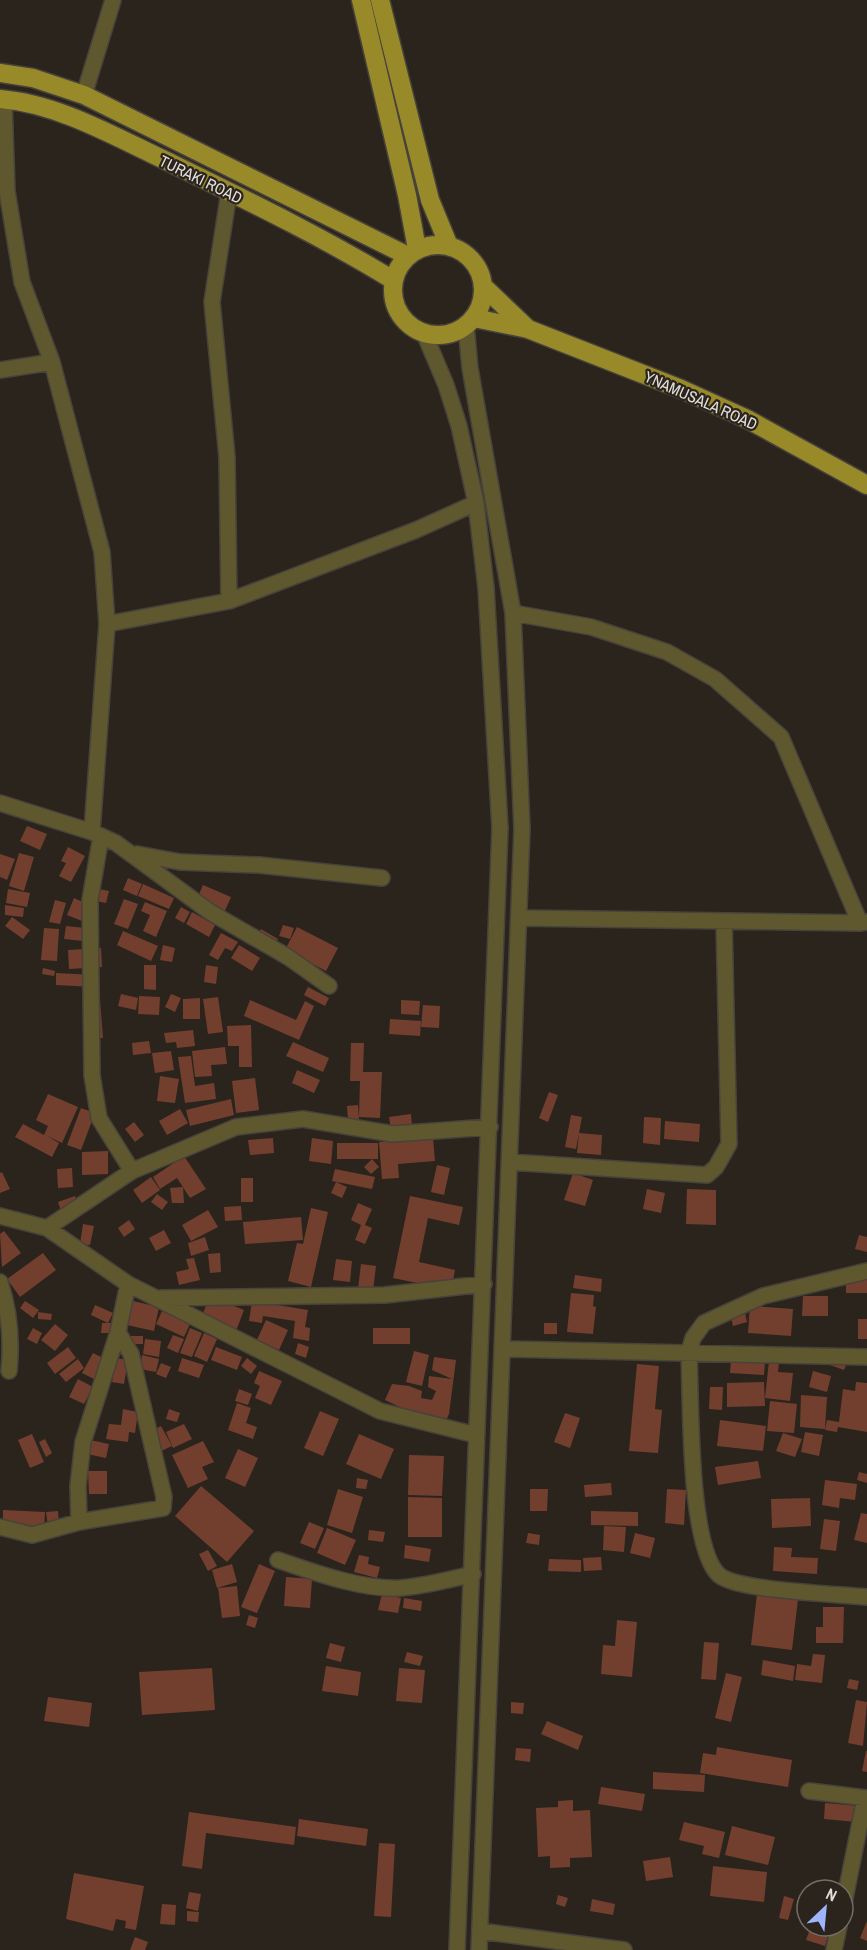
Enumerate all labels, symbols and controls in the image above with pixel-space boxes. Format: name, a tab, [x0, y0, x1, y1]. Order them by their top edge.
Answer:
street label: TURAKI ROAD	[156, 149, 246, 209]
street label: YNAMUSALA ROAD	[641, 365, 761, 435]
north arrow	[795, 1878, 855, 1938]
text: N	[822, 1883, 841, 1906]

